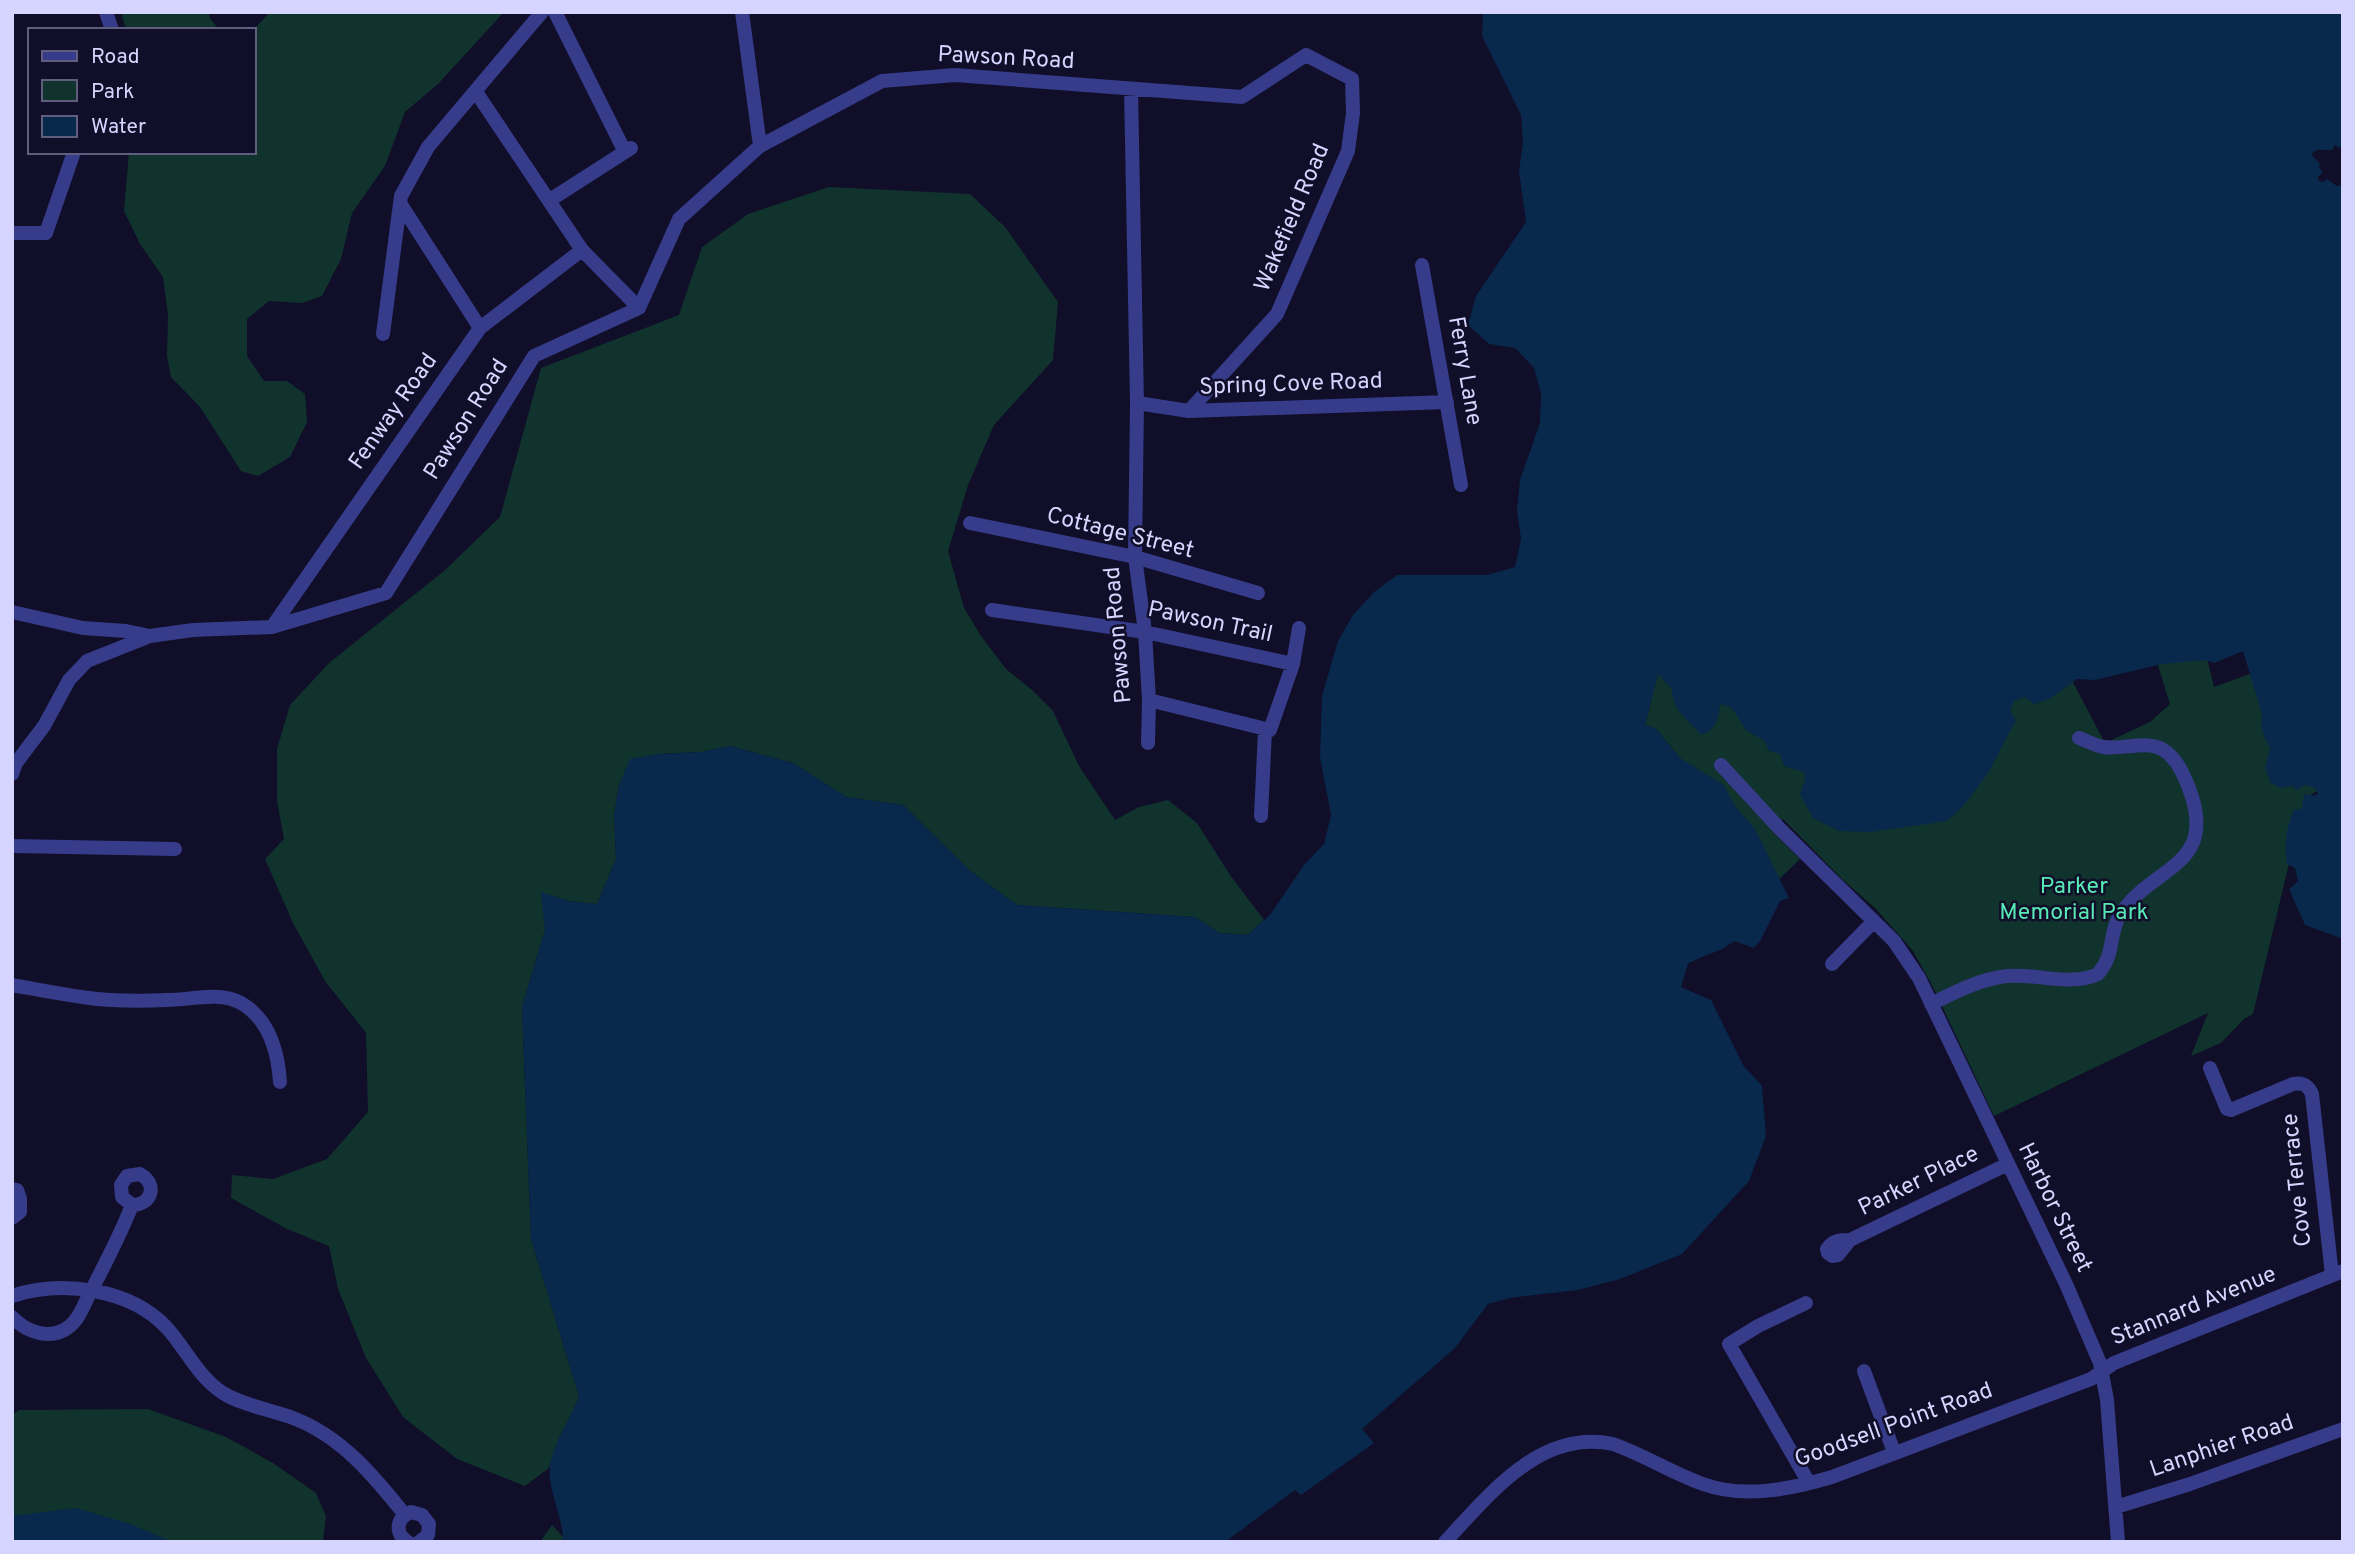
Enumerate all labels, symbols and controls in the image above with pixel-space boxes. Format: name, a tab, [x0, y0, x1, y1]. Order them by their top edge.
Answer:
legend	[28, 28, 256, 154]
street label: Pawson Road	[937, 41, 1075, 77]
text: Road	[91, 44, 140, 71]
text: Park	[91, 79, 134, 106]
text: Water	[91, 114, 146, 141]
street label: Wakefield Road	[1249, 140, 1337, 296]
street label: Ferry Lane	[1440, 314, 1488, 428]
street label: Fenway Road	[343, 348, 445, 476]
street label: Pawson Road	[418, 354, 516, 486]
street label: Spring Cove Road	[1199, 367, 1383, 403]
street label: Cottage Street	[1043, 502, 1197, 566]
street label: Pawson Road	[1099, 565, 1139, 705]
street label: Pawson Trail	[1145, 596, 1275, 650]
park label: Parker Memorial Park	[1999, 873, 2149, 928]
street label: Cove Terrace	[2277, 1112, 2319, 1248]
street label: Harbor Street	[2010, 1139, 2098, 1277]
street label: Parker Place	[1854, 1140, 1984, 1224]
street label: Stannard Avenue	[2107, 1261, 2281, 1353]
street label: Goodsell Point Road	[1791, 1377, 1997, 1475]
street label: Lanphier Road	[2146, 1409, 2298, 1485]

